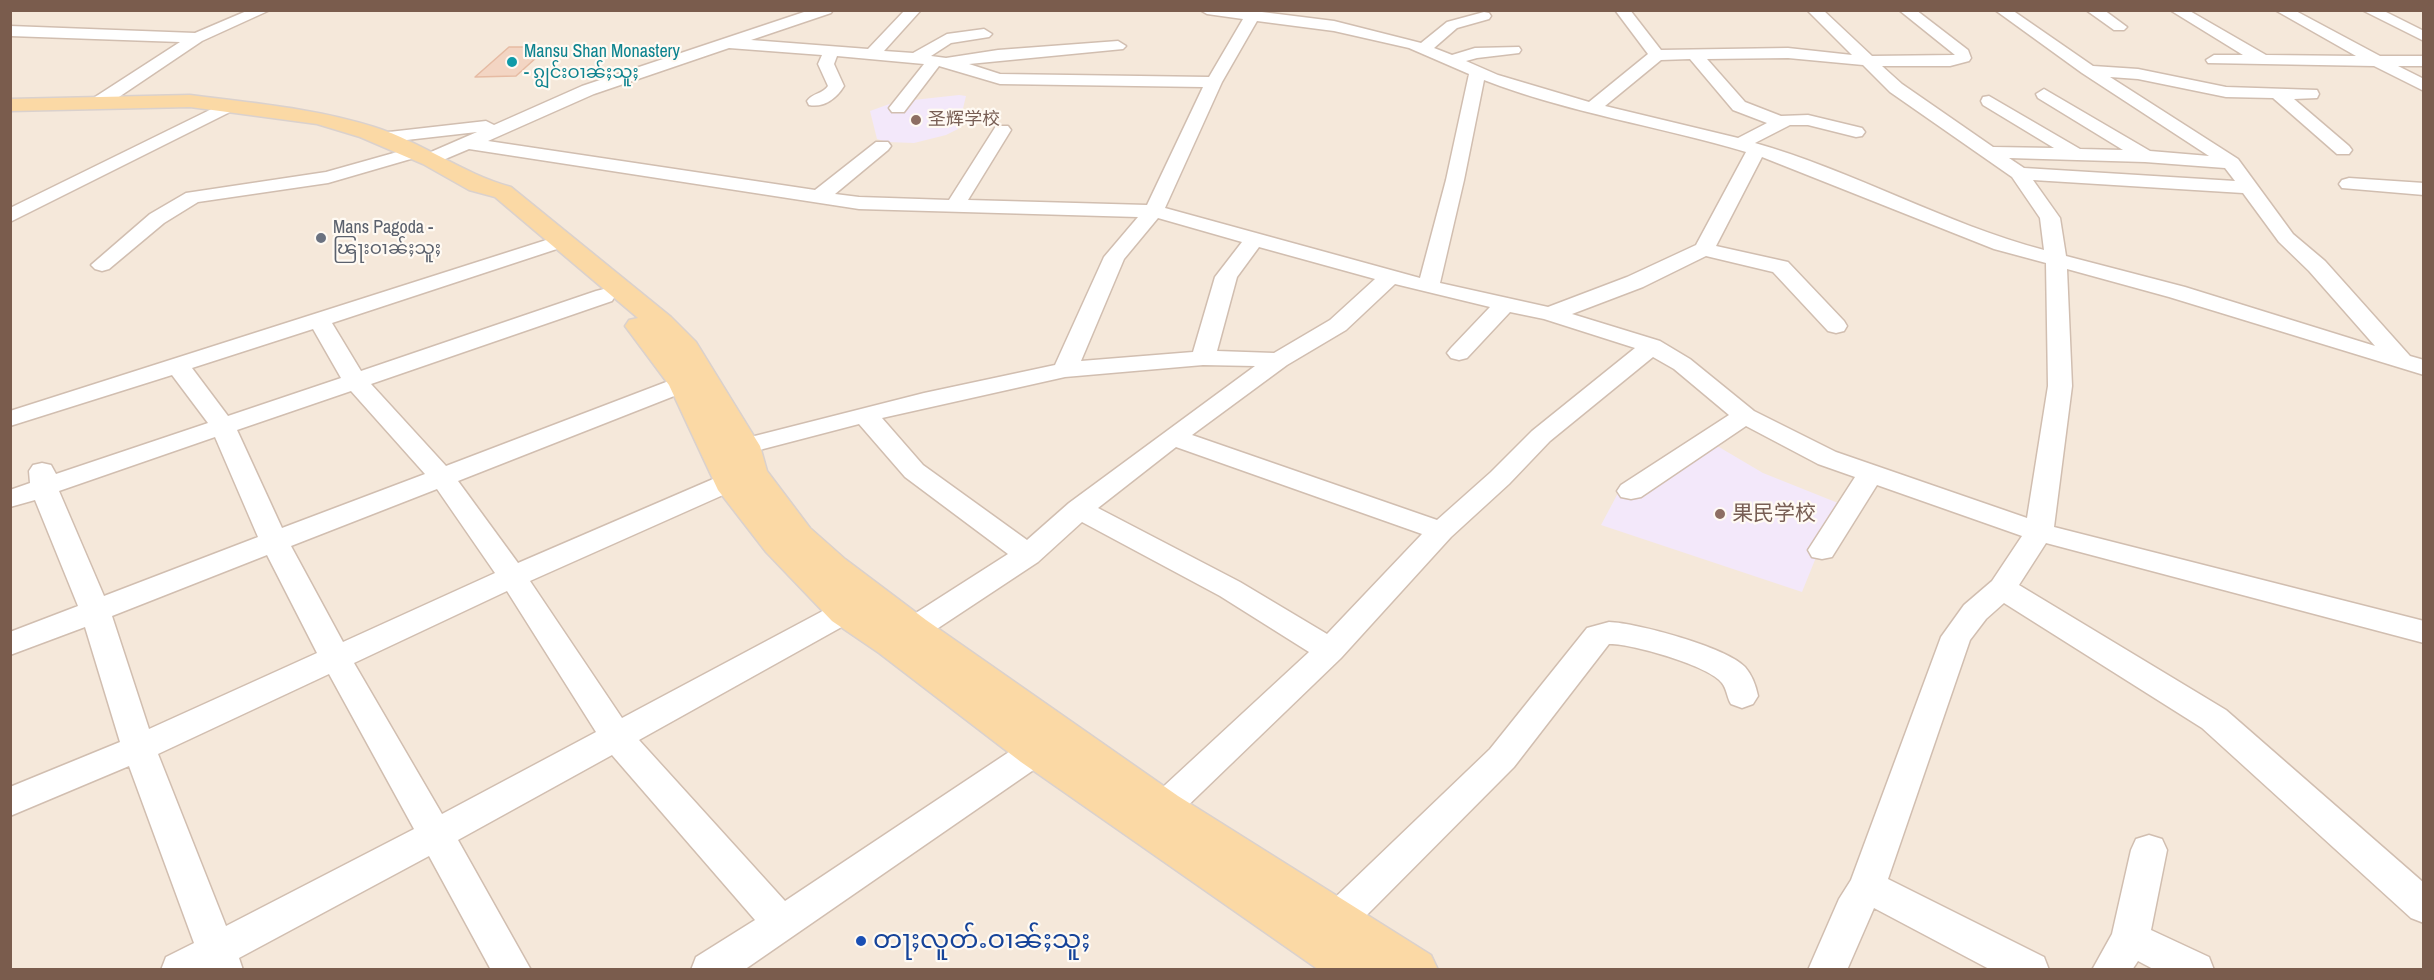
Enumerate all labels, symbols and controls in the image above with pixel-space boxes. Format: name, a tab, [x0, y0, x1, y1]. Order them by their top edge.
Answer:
place label: Mansu Shan Monastery - ၵျွင်းဝၢၼ်ႈသူႈ	[524, 41, 680, 84]
marker: Mansu Shan Monastery - ၵျွင်းဝၢၼ်ႈသူႈ	[505, 55, 519, 69]
place label: 圣辉学校	[928, 109, 1000, 131]
marker: 圣辉学校	[909, 113, 923, 127]
place label: Mans Pagoda - ၽြႃးဝၢၼ်ႈသူႈ	[333, 217, 441, 260]
marker: Mans Pagoda - ၽြႃးဝၢၼ်ႈသူႈ	[314, 231, 328, 245]
place label: 果民学校	[1732, 501, 1816, 527]
marker: 果民学校	[1713, 507, 1727, 521]
place label: တႃႈလူတ်ႉဝၢၼ်ႈသူႈ	[873, 925, 1090, 957]
marker: တႃႈလူတ်ႉဝၢၼ်ႈသူႈ	[854, 934, 868, 948]

